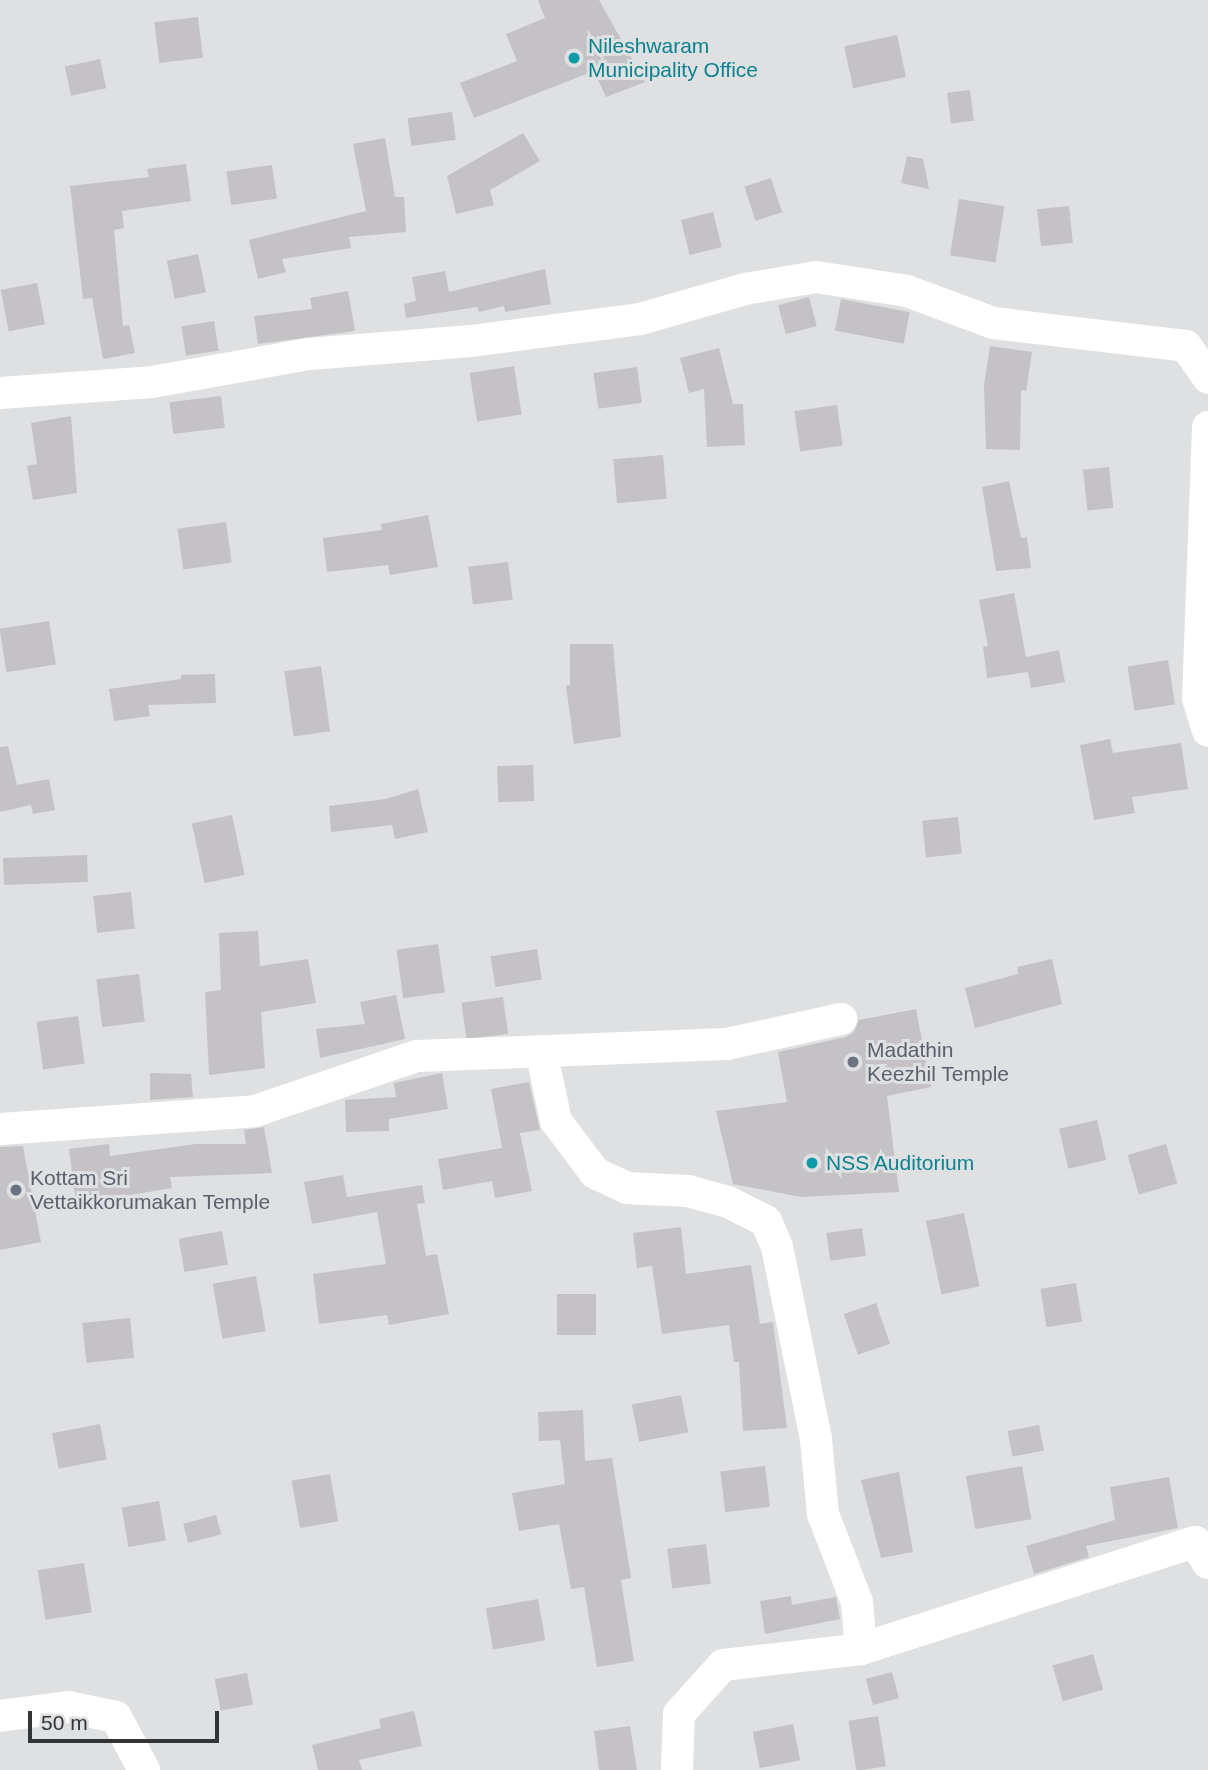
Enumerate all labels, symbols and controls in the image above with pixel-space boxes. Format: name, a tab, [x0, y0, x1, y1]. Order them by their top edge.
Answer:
place label: Nileshwaram Municipality Office	[588, 33, 758, 83]
marker: Nileshwaram Municipality Office	[566, 50, 582, 66]
place label: Madathin Keezhil Temple	[867, 1037, 1009, 1087]
marker: Madathin Keezhil Temple	[845, 1054, 861, 1070]
place label: NSS Auditorium	[826, 1150, 975, 1176]
marker: NSS Auditorium	[804, 1155, 820, 1171]
place label: Kottam Sri Vettaikkorumakan Temple	[30, 1165, 270, 1215]
marker: Kottam Sri Vettaikkorumakan Temple	[8, 1182, 24, 1198]
scale bar	[32, 1696, 222, 1740]
text: 50 m	[41, 1711, 88, 1734]

